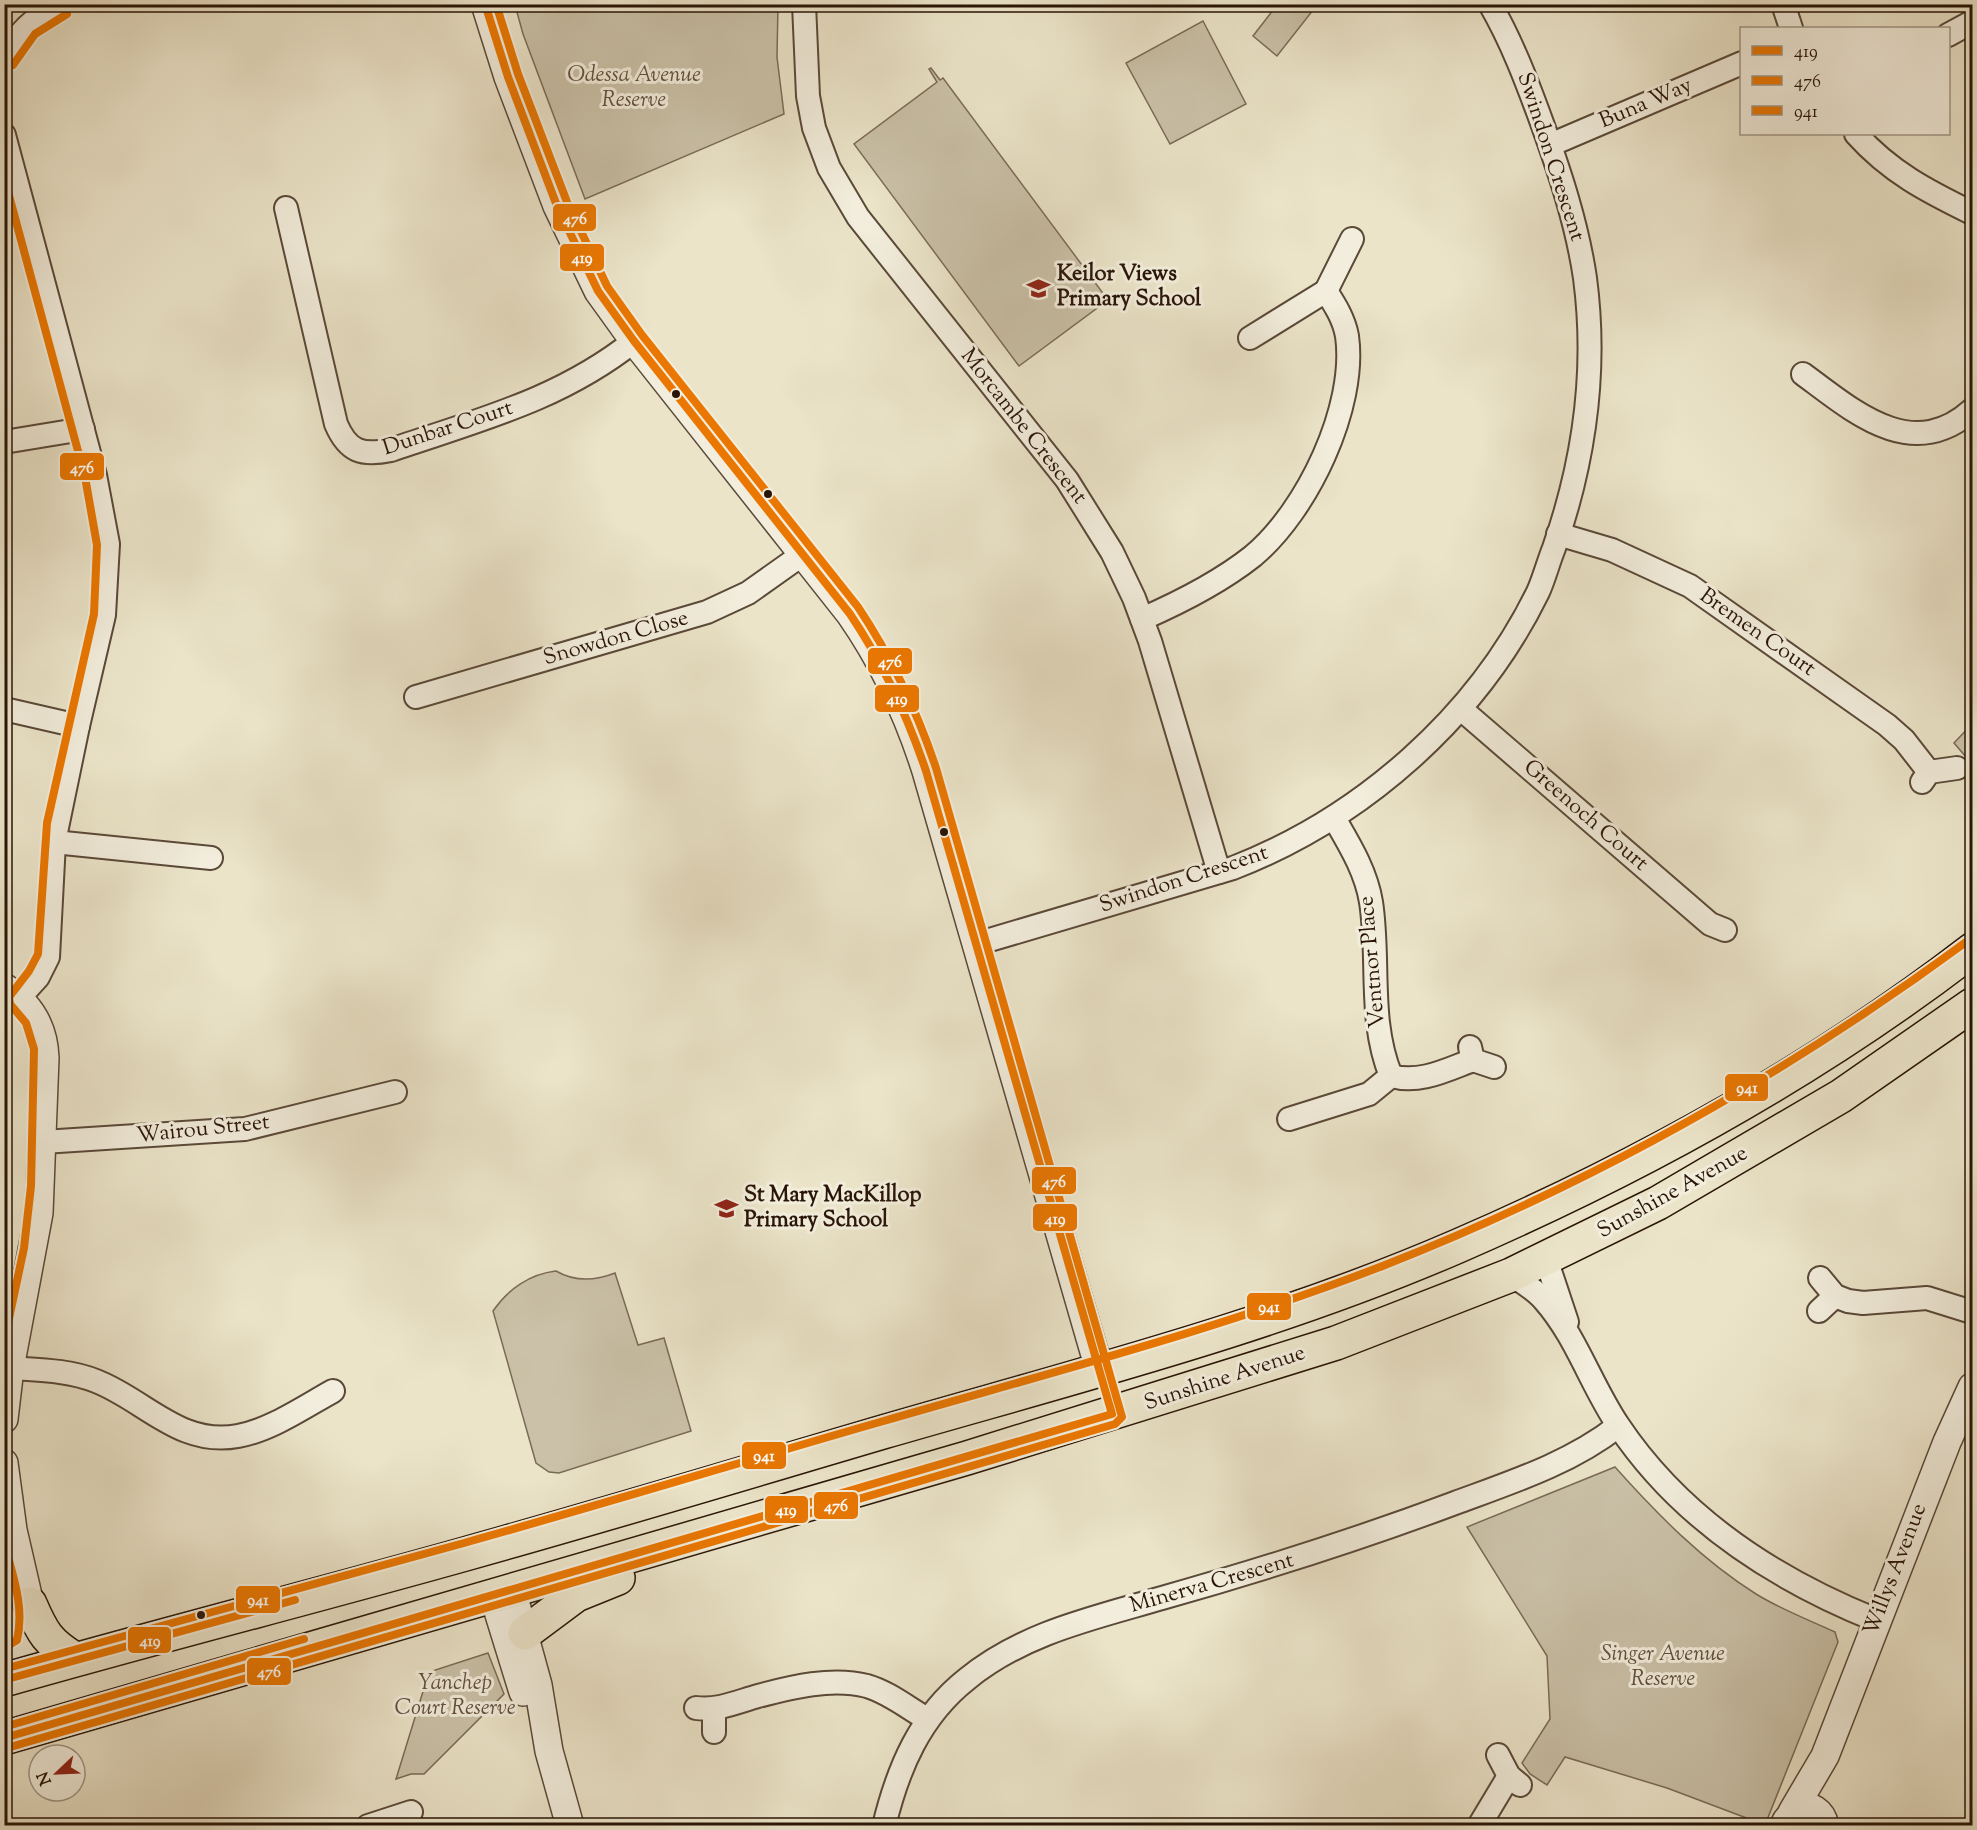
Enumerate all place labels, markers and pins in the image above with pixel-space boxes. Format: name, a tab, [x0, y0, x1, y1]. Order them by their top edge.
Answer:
place label: Keilor Views Primary School	[1057, 259, 1202, 316]
school or university icon: Keilor Views Primary School	[1026, 275, 1052, 301]
unlabelled marker	[670, 388, 682, 400]
unlabelled marker	[762, 488, 774, 500]
unlabelled marker	[938, 826, 950, 838]
place label: St Mary MacKillop Primary School	[744, 1180, 922, 1237]
school or university icon: St Mary MacKillop Primary School	[713, 1196, 739, 1222]
unlabelled marker	[195, 1609, 207, 1621]

